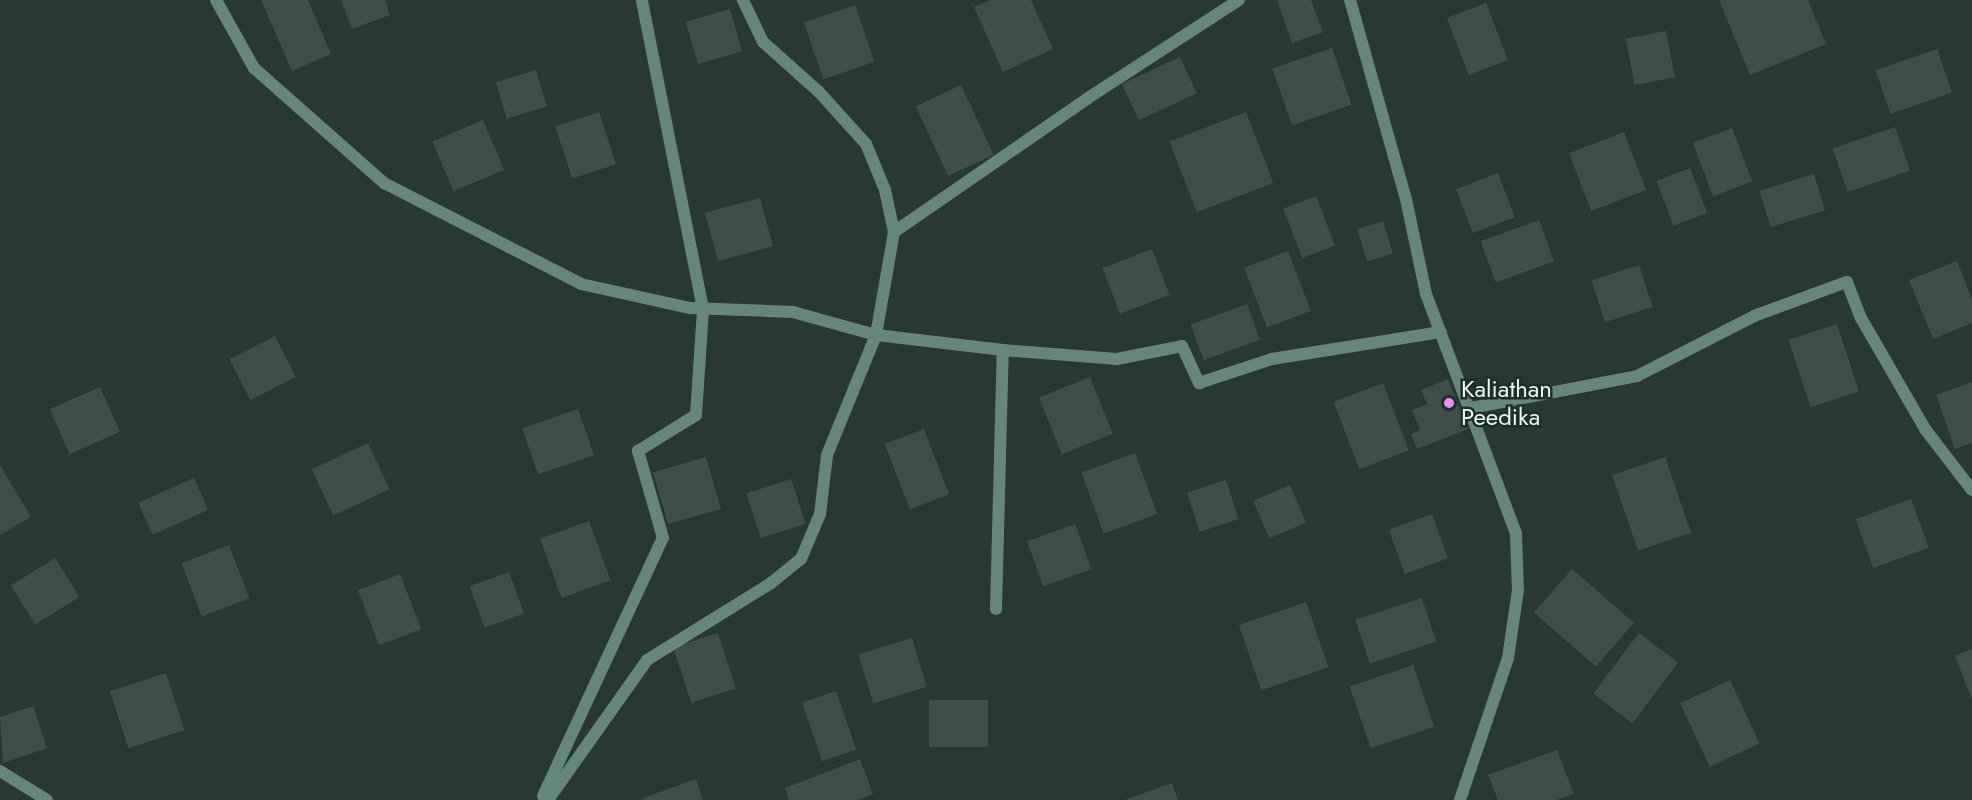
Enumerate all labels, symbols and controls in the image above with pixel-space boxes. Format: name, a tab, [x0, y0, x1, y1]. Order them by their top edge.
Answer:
place label: Kaliathan Peedika	[1461, 375, 1552, 431]
marker: Kaliathan Peedika	[1442, 396, 1456, 410]

